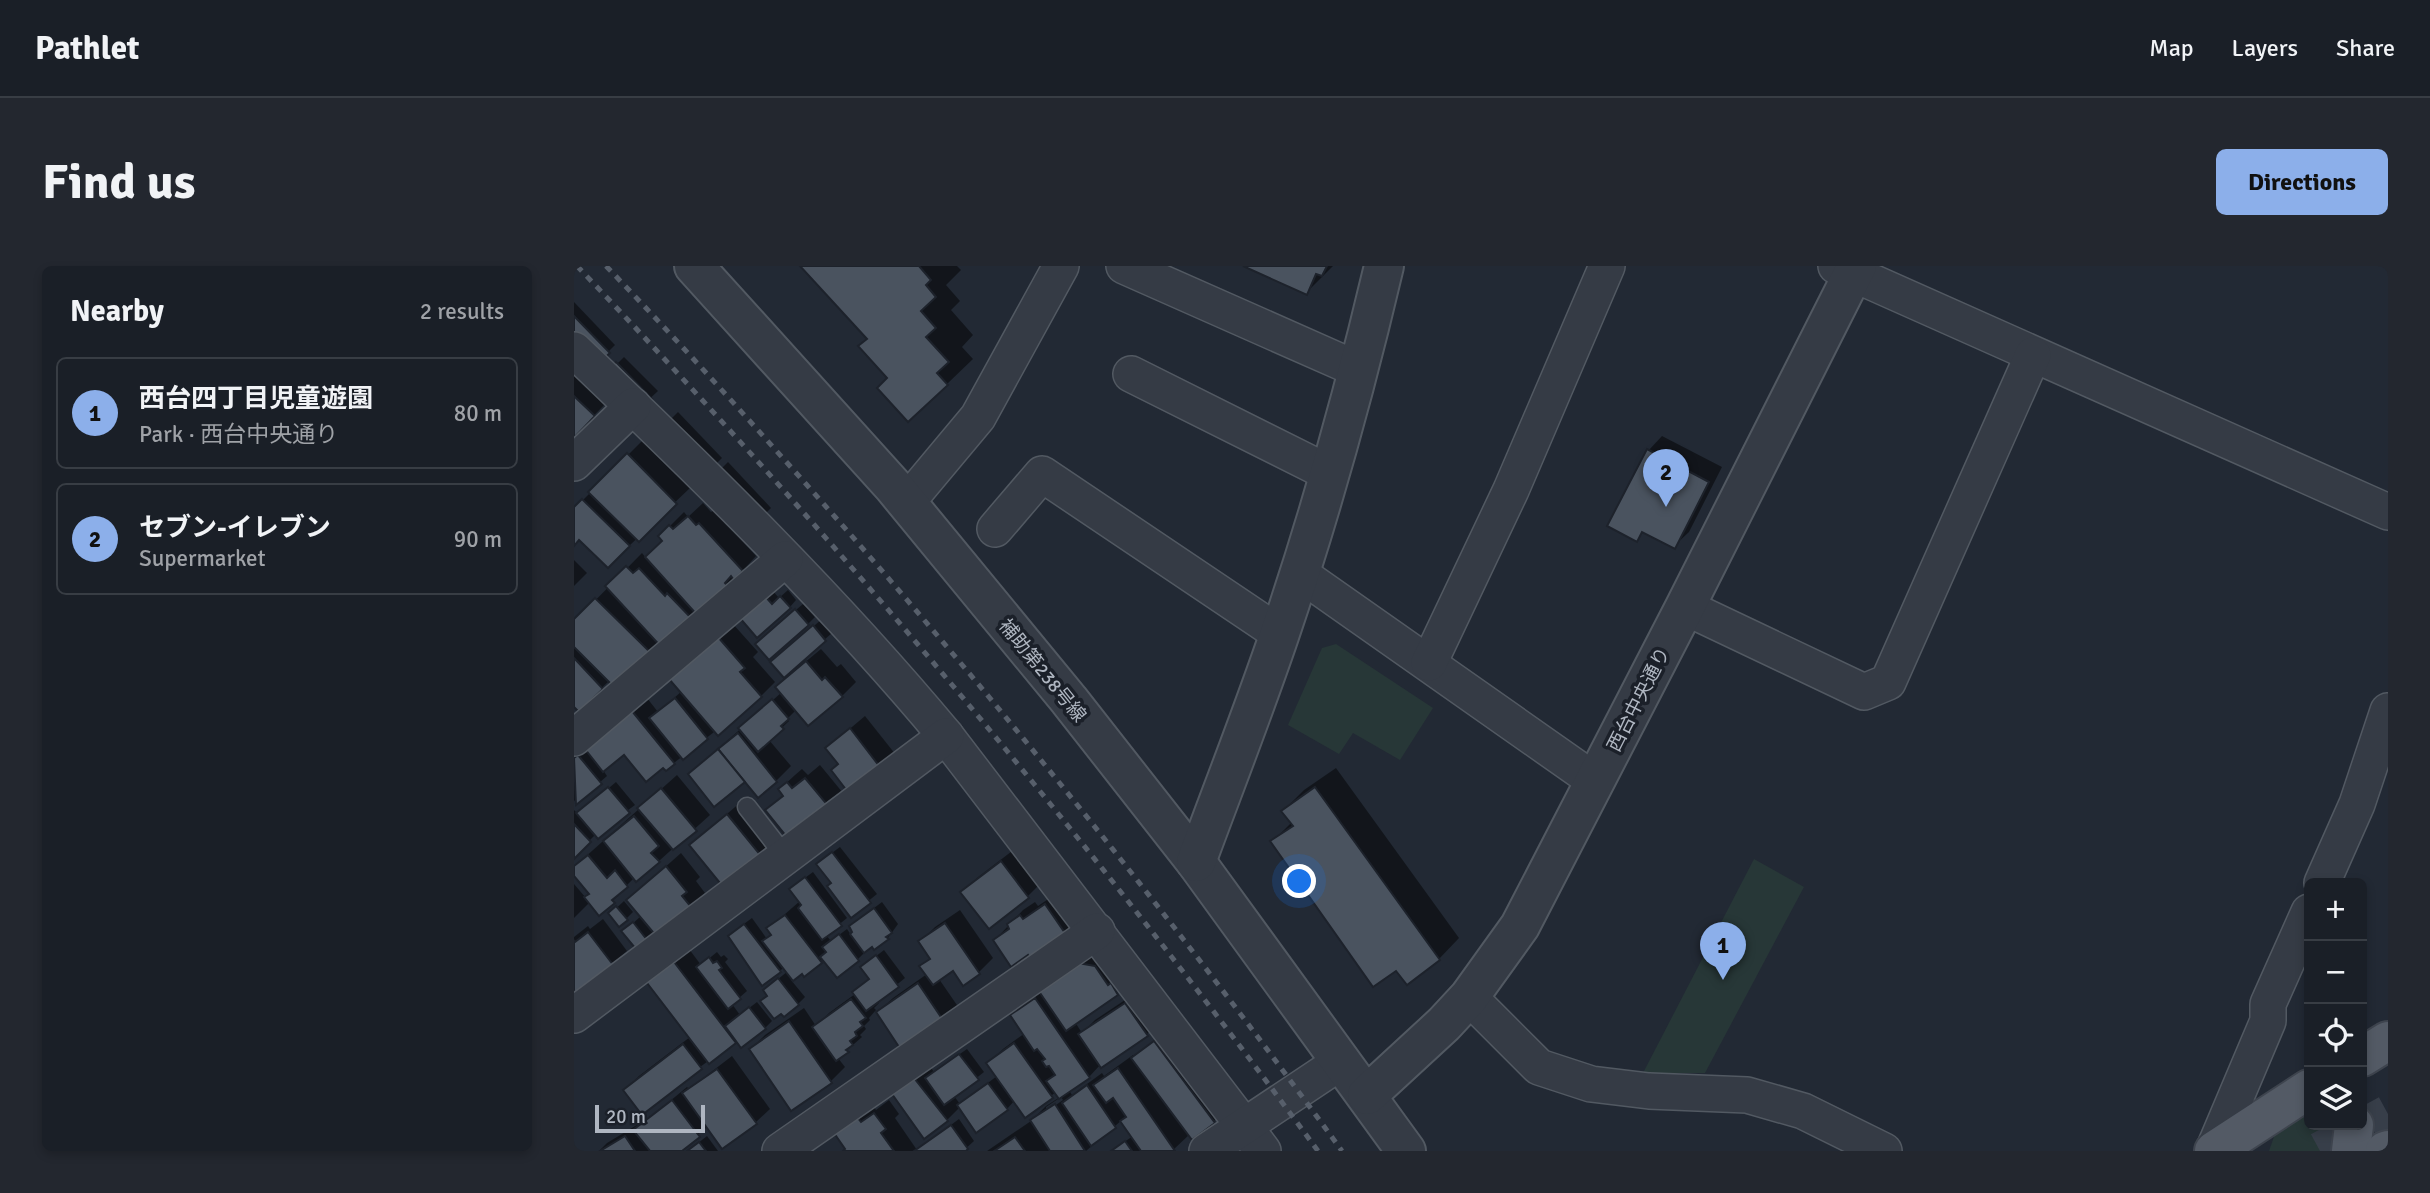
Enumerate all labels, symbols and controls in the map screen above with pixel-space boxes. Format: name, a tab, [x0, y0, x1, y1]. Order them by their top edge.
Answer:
text: Pathlet	[35, 28, 139, 69]
text: Map	[2149, 33, 2194, 63]
text: Layers	[2232, 33, 2298, 63]
text: Share	[2336, 33, 2395, 63]
button: Directions	[2216, 149, 2388, 215]
text: Find us	[42, 152, 195, 212]
text: Nearby	[70, 293, 164, 330]
text: 2 results	[420, 297, 504, 326]
text: 西台四丁目児童遊園	[139, 383, 373, 415]
text: 1	[89, 399, 101, 428]
text: 80 m	[454, 399, 502, 428]
text: Park · 西台中央通り	[139, 420, 338, 449]
pin: 2	[1643, 449, 1689, 507]
text: セブン-イレブン	[139, 512, 331, 544]
text: 2	[89, 525, 101, 554]
text: 90 m	[454, 525, 502, 554]
text: Supermarket	[139, 544, 266, 573]
street label: 補助第238号線	[993, 614, 1091, 727]
street label: 西台中央通り	[1602, 643, 1675, 756]
your location	[1282, 864, 1316, 898]
map controls	[2304, 878, 2367, 1130]
button: +	[2304, 878, 2367, 941]
pin: 1	[1700, 922, 1746, 980]
button: −	[2304, 941, 2367, 1004]
button: locate	[2304, 1004, 2367, 1067]
button: layers	[2304, 1067, 2367, 1130]
scale bar	[595, 1102, 705, 1134]
text: 20 m	[606, 1105, 646, 1129]

